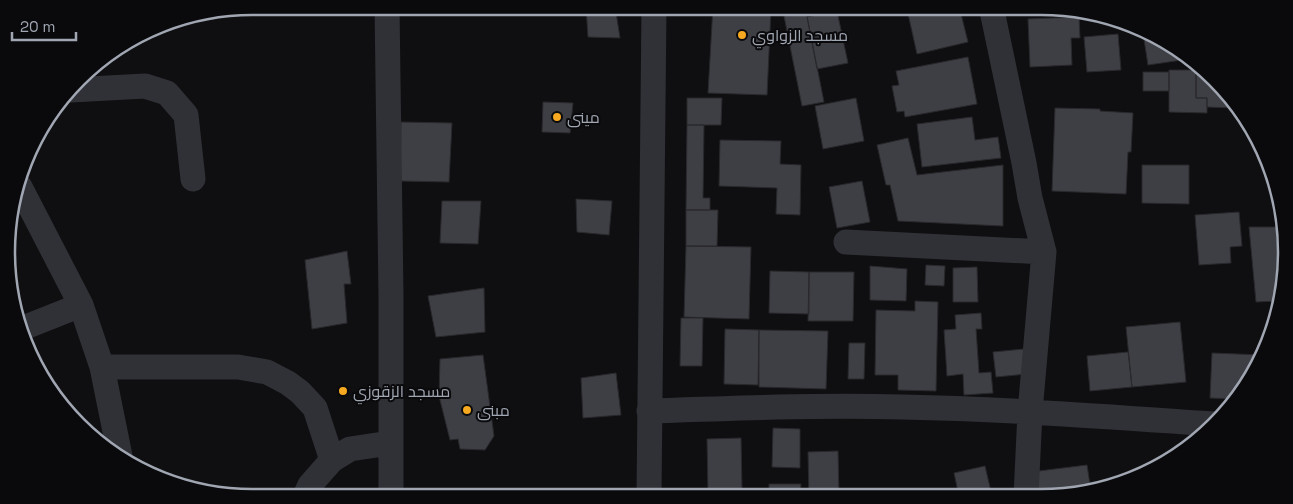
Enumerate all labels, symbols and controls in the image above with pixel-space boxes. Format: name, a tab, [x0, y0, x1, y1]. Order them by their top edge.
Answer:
scale bar	[12, 10, 76, 42]
text: 20 m	[20, 17, 55, 36]
place label: مسجد الزواوي	[752, 25, 848, 49]
marker: مسجد الزواوي	[736, 29, 748, 41]
place label: مينى	[567, 107, 600, 128]
marker: مينى	[551, 111, 563, 123]
place label: مسجد الزقوزي	[353, 381, 450, 405]
marker: مسجد الزقوزي	[337, 385, 349, 397]
place label: مبنى	[477, 400, 510, 421]
marker: مبنى	[461, 404, 473, 416]

